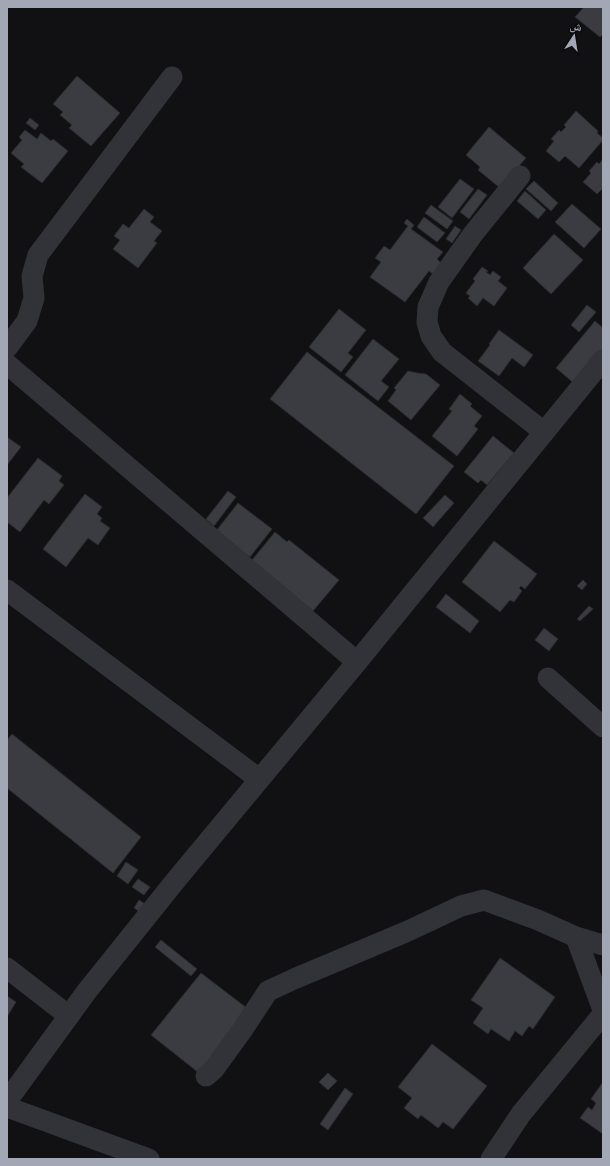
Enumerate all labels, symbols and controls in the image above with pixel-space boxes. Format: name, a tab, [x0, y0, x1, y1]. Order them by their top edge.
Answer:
north arrow	[554, 16, 594, 56]
text: ش	[569, 18, 584, 35]

